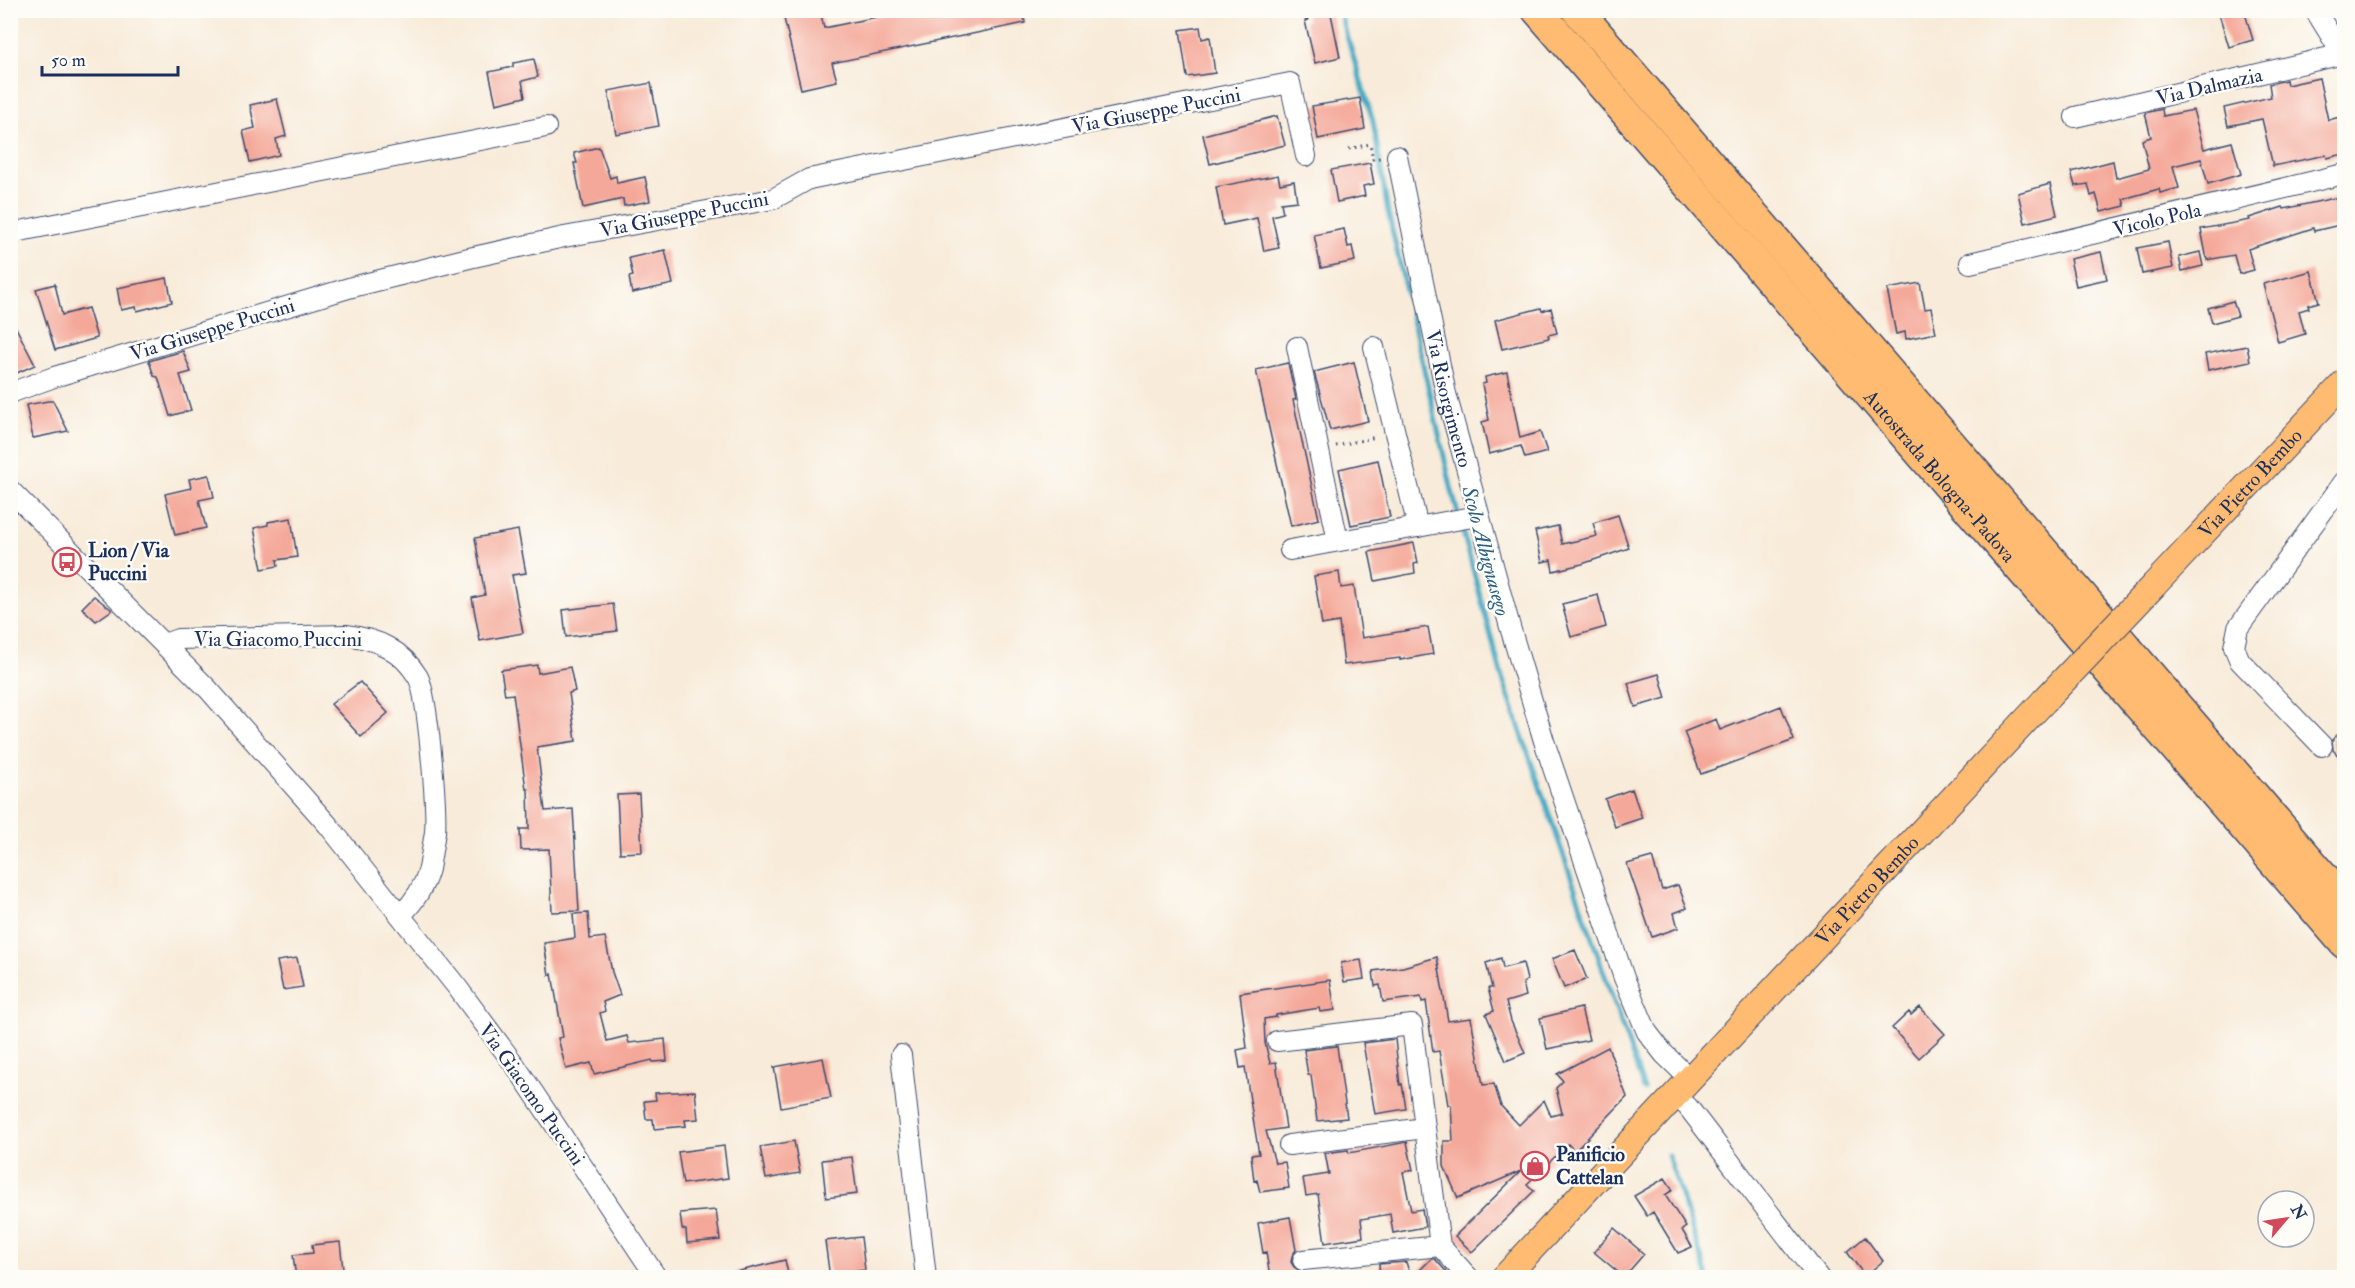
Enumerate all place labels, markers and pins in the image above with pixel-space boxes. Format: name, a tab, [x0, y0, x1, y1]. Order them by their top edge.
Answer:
place label: Lion / Via Puccini	[88, 538, 170, 586]
bus stop icon: Lion / Via Puccini	[51, 546, 83, 578]
place label: Panificio Cattelan	[1556, 1142, 1625, 1190]
shop icon: Panificio Cattelan	[1519, 1150, 1551, 1182]

